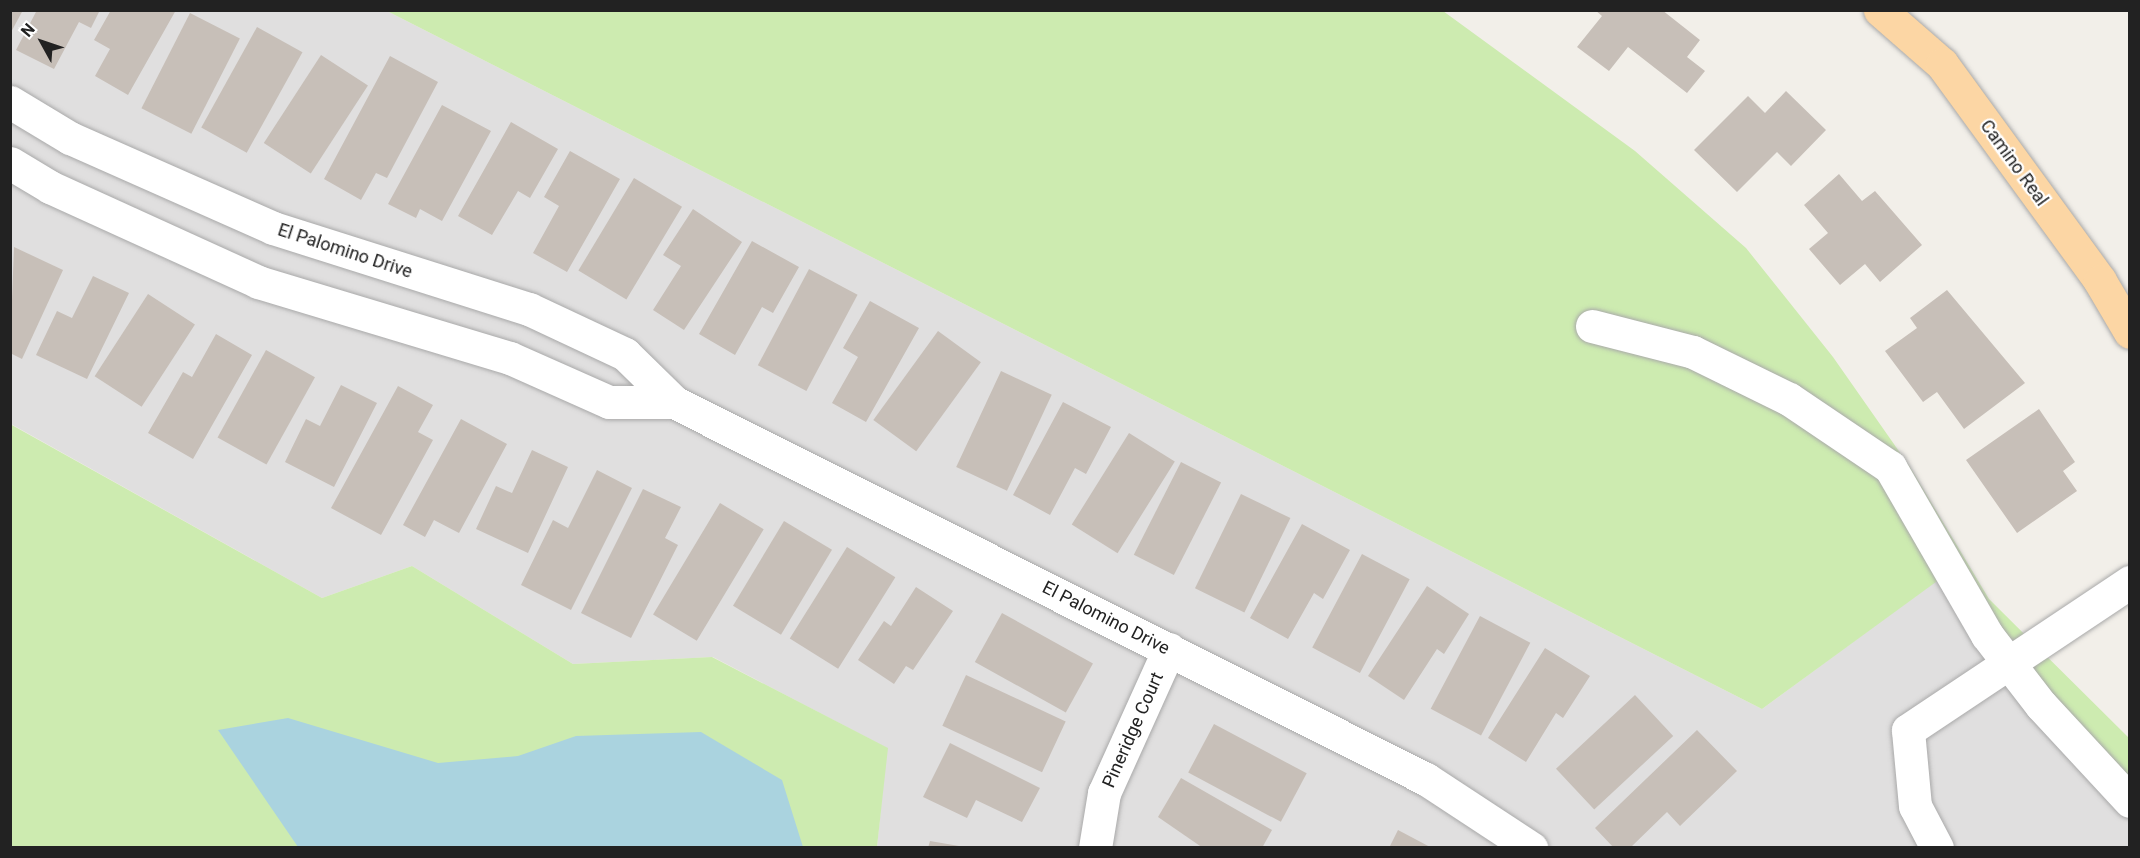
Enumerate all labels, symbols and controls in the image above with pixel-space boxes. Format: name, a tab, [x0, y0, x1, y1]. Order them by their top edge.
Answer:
north arrow	[12, 12, 72, 72]
text: N	[17, 20, 39, 41]
street label: Camino Real	[1976, 116, 2052, 210]
street label: El Palomino Drive	[275, 219, 415, 283]
street label: El Palomino Drive	[1039, 577, 1173, 659]
street label: Pineridge Court	[1098, 669, 1168, 791]

